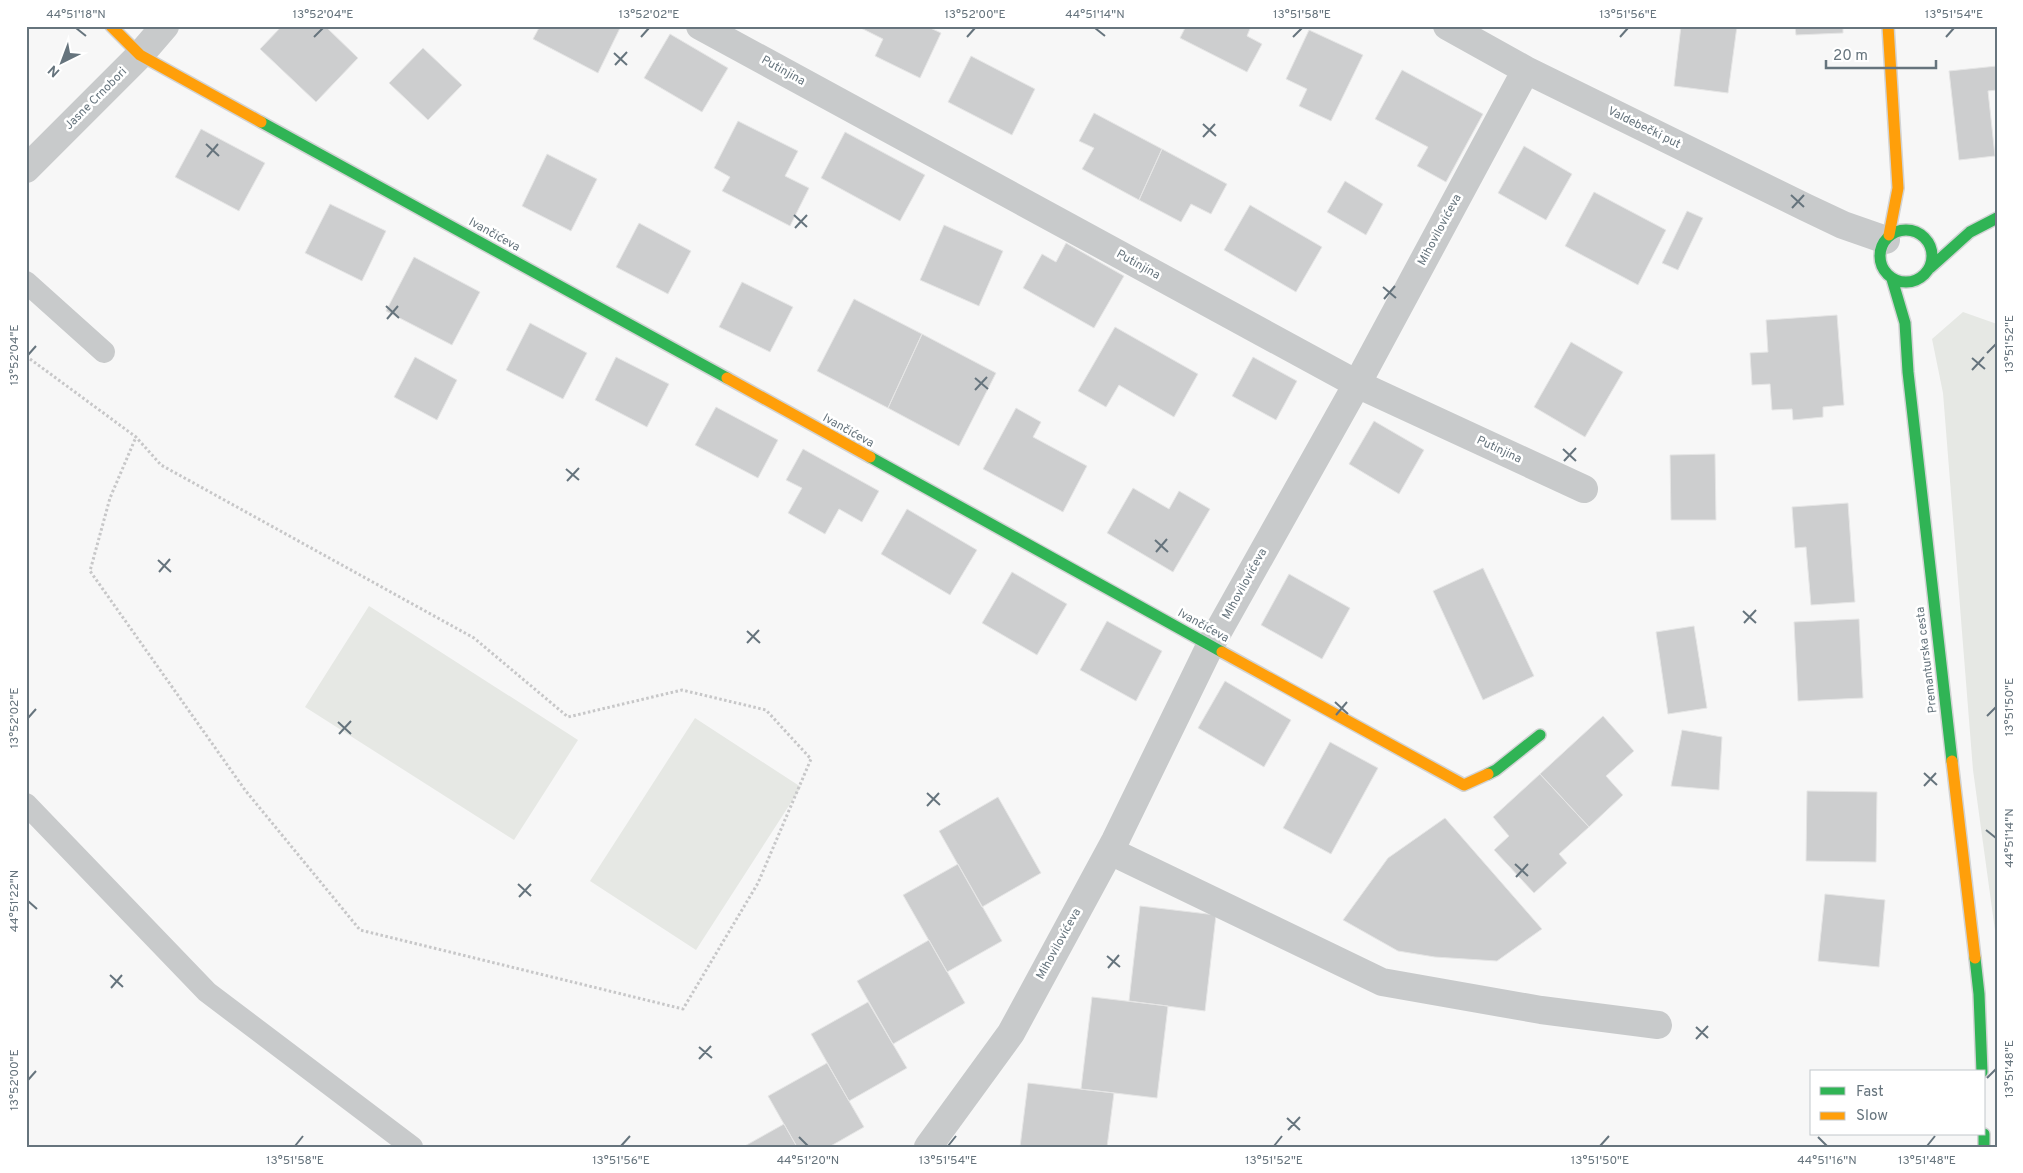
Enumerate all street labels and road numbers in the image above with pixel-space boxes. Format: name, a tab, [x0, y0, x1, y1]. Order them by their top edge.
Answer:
street label: Putinjina	[758, 52, 808, 90]
street label: Jasne Crnobori	[61, 64, 131, 134]
street label: Valdebečki put	[1605, 103, 1683, 153]
street label: Mihovilovićeva	[1414, 191, 1466, 269]
street label: Ivančićeva	[465, 214, 523, 256]
street label: Putinjina	[1113, 246, 1163, 284]
street label: Ivančićeva	[819, 410, 877, 452]
street label: Putinjina	[1474, 433, 1524, 467]
street label: Mihovilovićeva	[1219, 546, 1271, 622]
street label: Ivančićeva	[1174, 605, 1232, 647]
street label: Premanturska cesta	[1913, 606, 1941, 714]
street label: Mihovilovićeva	[1033, 906, 1085, 982]

